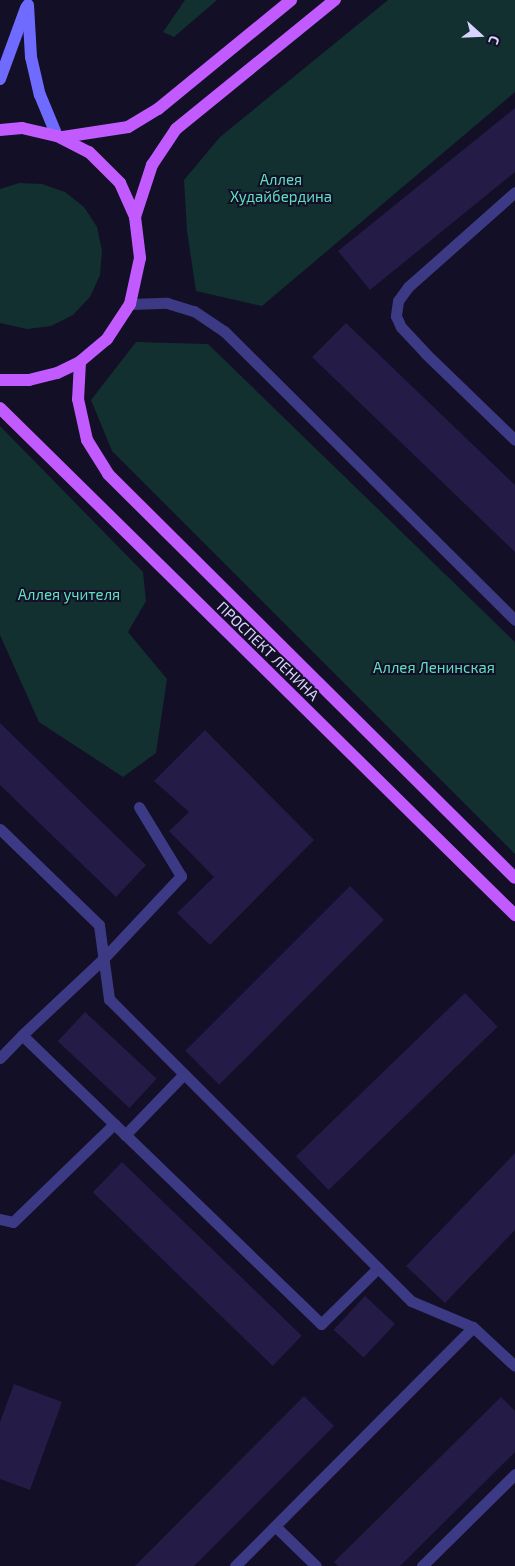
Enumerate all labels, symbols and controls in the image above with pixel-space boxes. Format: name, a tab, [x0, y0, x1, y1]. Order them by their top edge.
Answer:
north arrow	[455, 10, 505, 60]
text: С	[485, 34, 504, 47]
park label: Аллея Худайбердина	[230, 170, 332, 205]
park label: Аллея учителя	[18, 586, 120, 604]
street label: ПРОСПЕКТ ЛЕНИНА	[213, 598, 323, 704]
park label: Аллея Ленинская	[373, 659, 495, 677]

